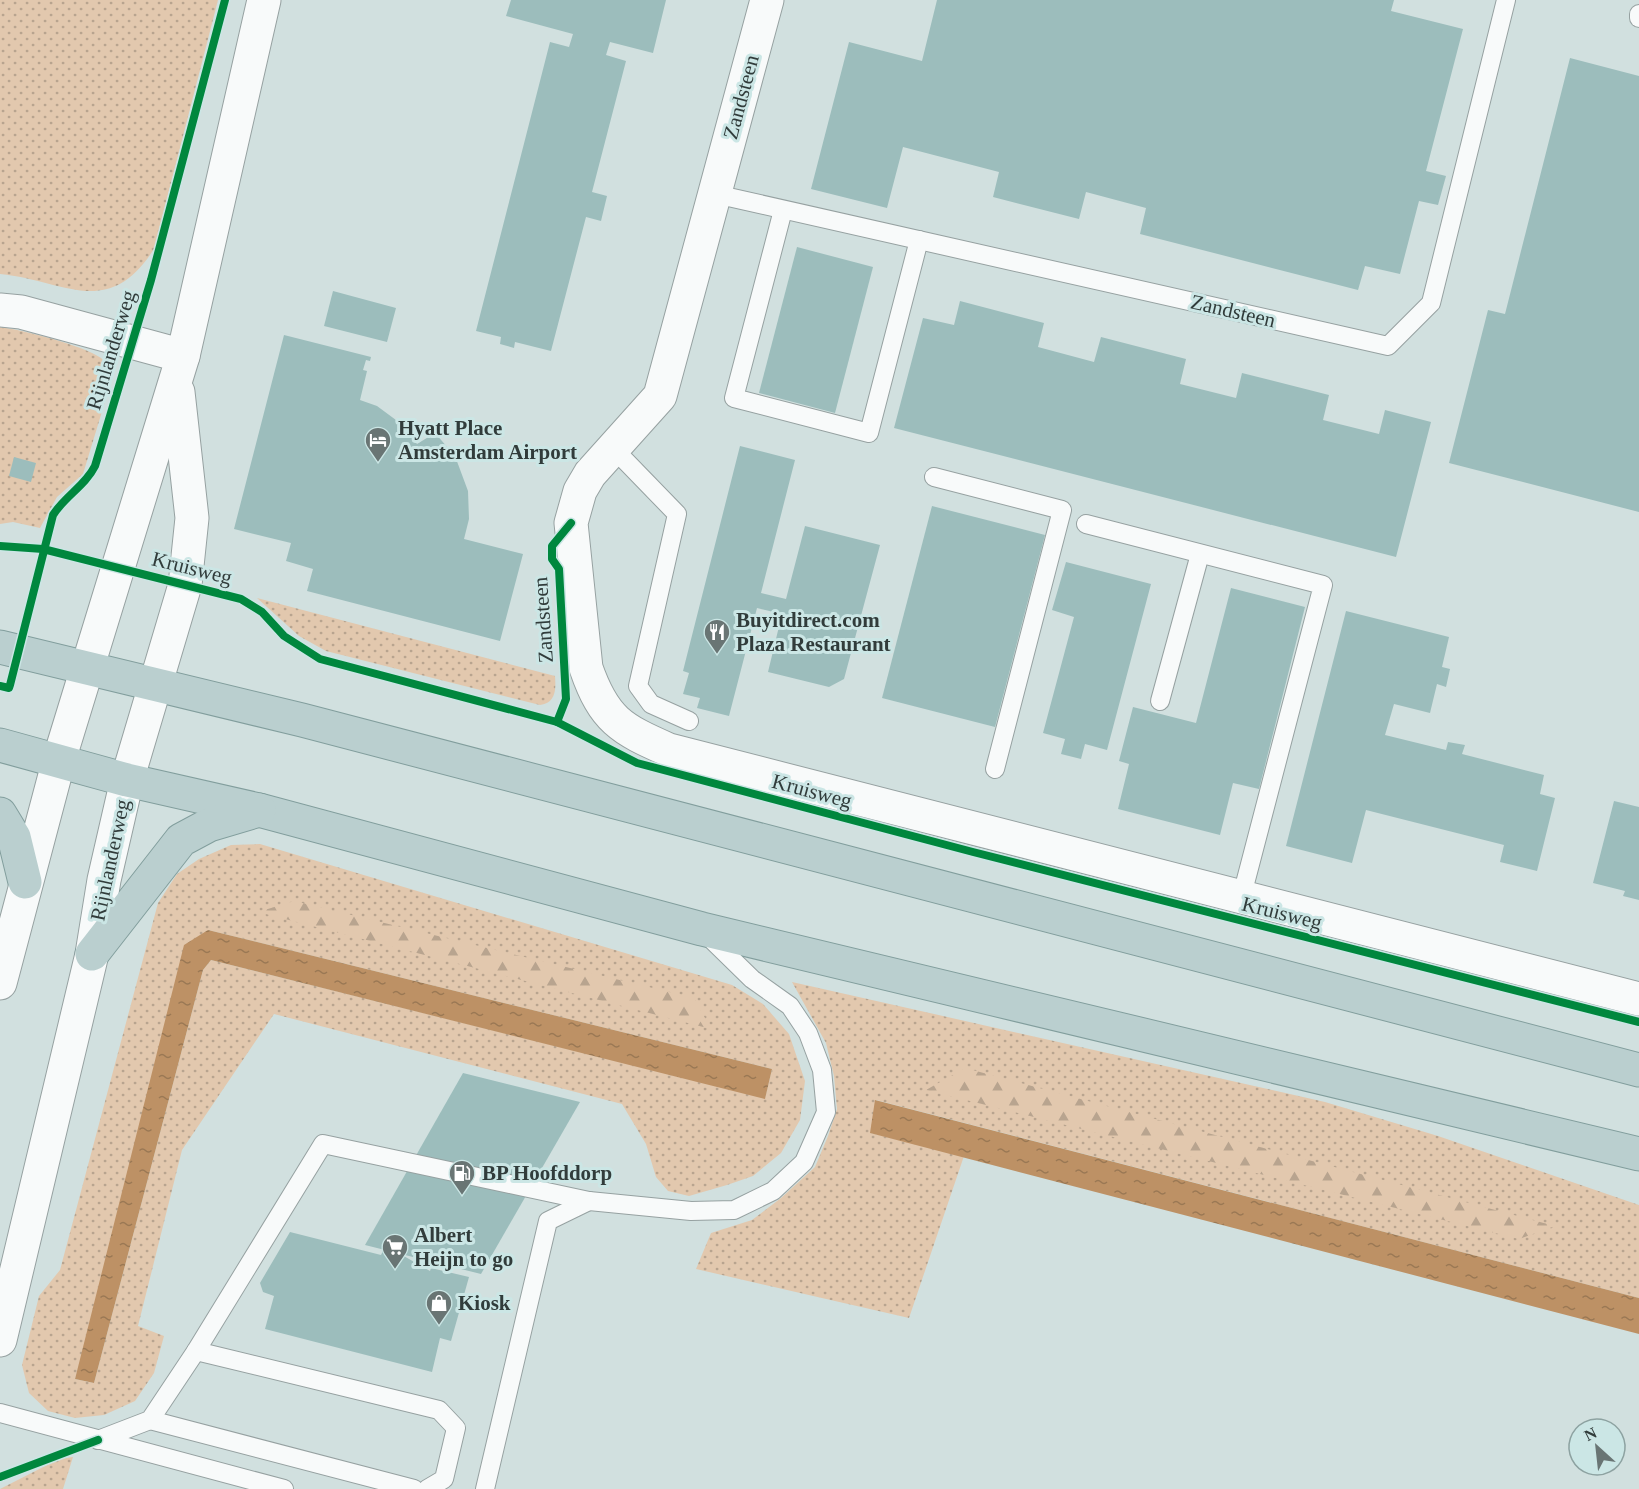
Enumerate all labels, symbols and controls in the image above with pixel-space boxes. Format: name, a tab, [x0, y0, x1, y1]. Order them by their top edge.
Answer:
street label: Zandsteen	[718, 52, 764, 142]
street label: Rijnlanderweg	[81, 287, 141, 413]
street label: Zandsteen	[1188, 290, 1278, 333]
place label: Hyatt Place Amsterdam Airport	[398, 416, 577, 464]
hotel icon: Hyatt Place Amsterdam Airport	[363, 425, 393, 463]
street label: Kruisweg	[149, 546, 235, 590]
street label: Zandsteen	[528, 576, 558, 664]
place label: Buyitdirect.com Plaza Restaurant	[736, 608, 891, 656]
restaurant icon: Buyitdirect.com Plaza Restaurant	[702, 617, 732, 655]
street label: Kruisweg	[769, 769, 855, 813]
street label: Rijnlanderweg	[85, 797, 135, 923]
street label: Kruisweg	[1239, 891, 1325, 935]
fuel station icon: BP Hoofddorp	[447, 1158, 477, 1196]
place label: BP Hoofddorp	[482, 1161, 612, 1185]
place label: Albert Heijn to go	[414, 1223, 513, 1271]
supermarket icon: Albert Heijn to go	[380, 1232, 410, 1270]
shop icon: Kiosk	[424, 1288, 454, 1326]
place label: Kiosk	[458, 1291, 511, 1315]
north arrow	[1567, 1417, 1627, 1477]
text: N	[1581, 1424, 1600, 1444]

